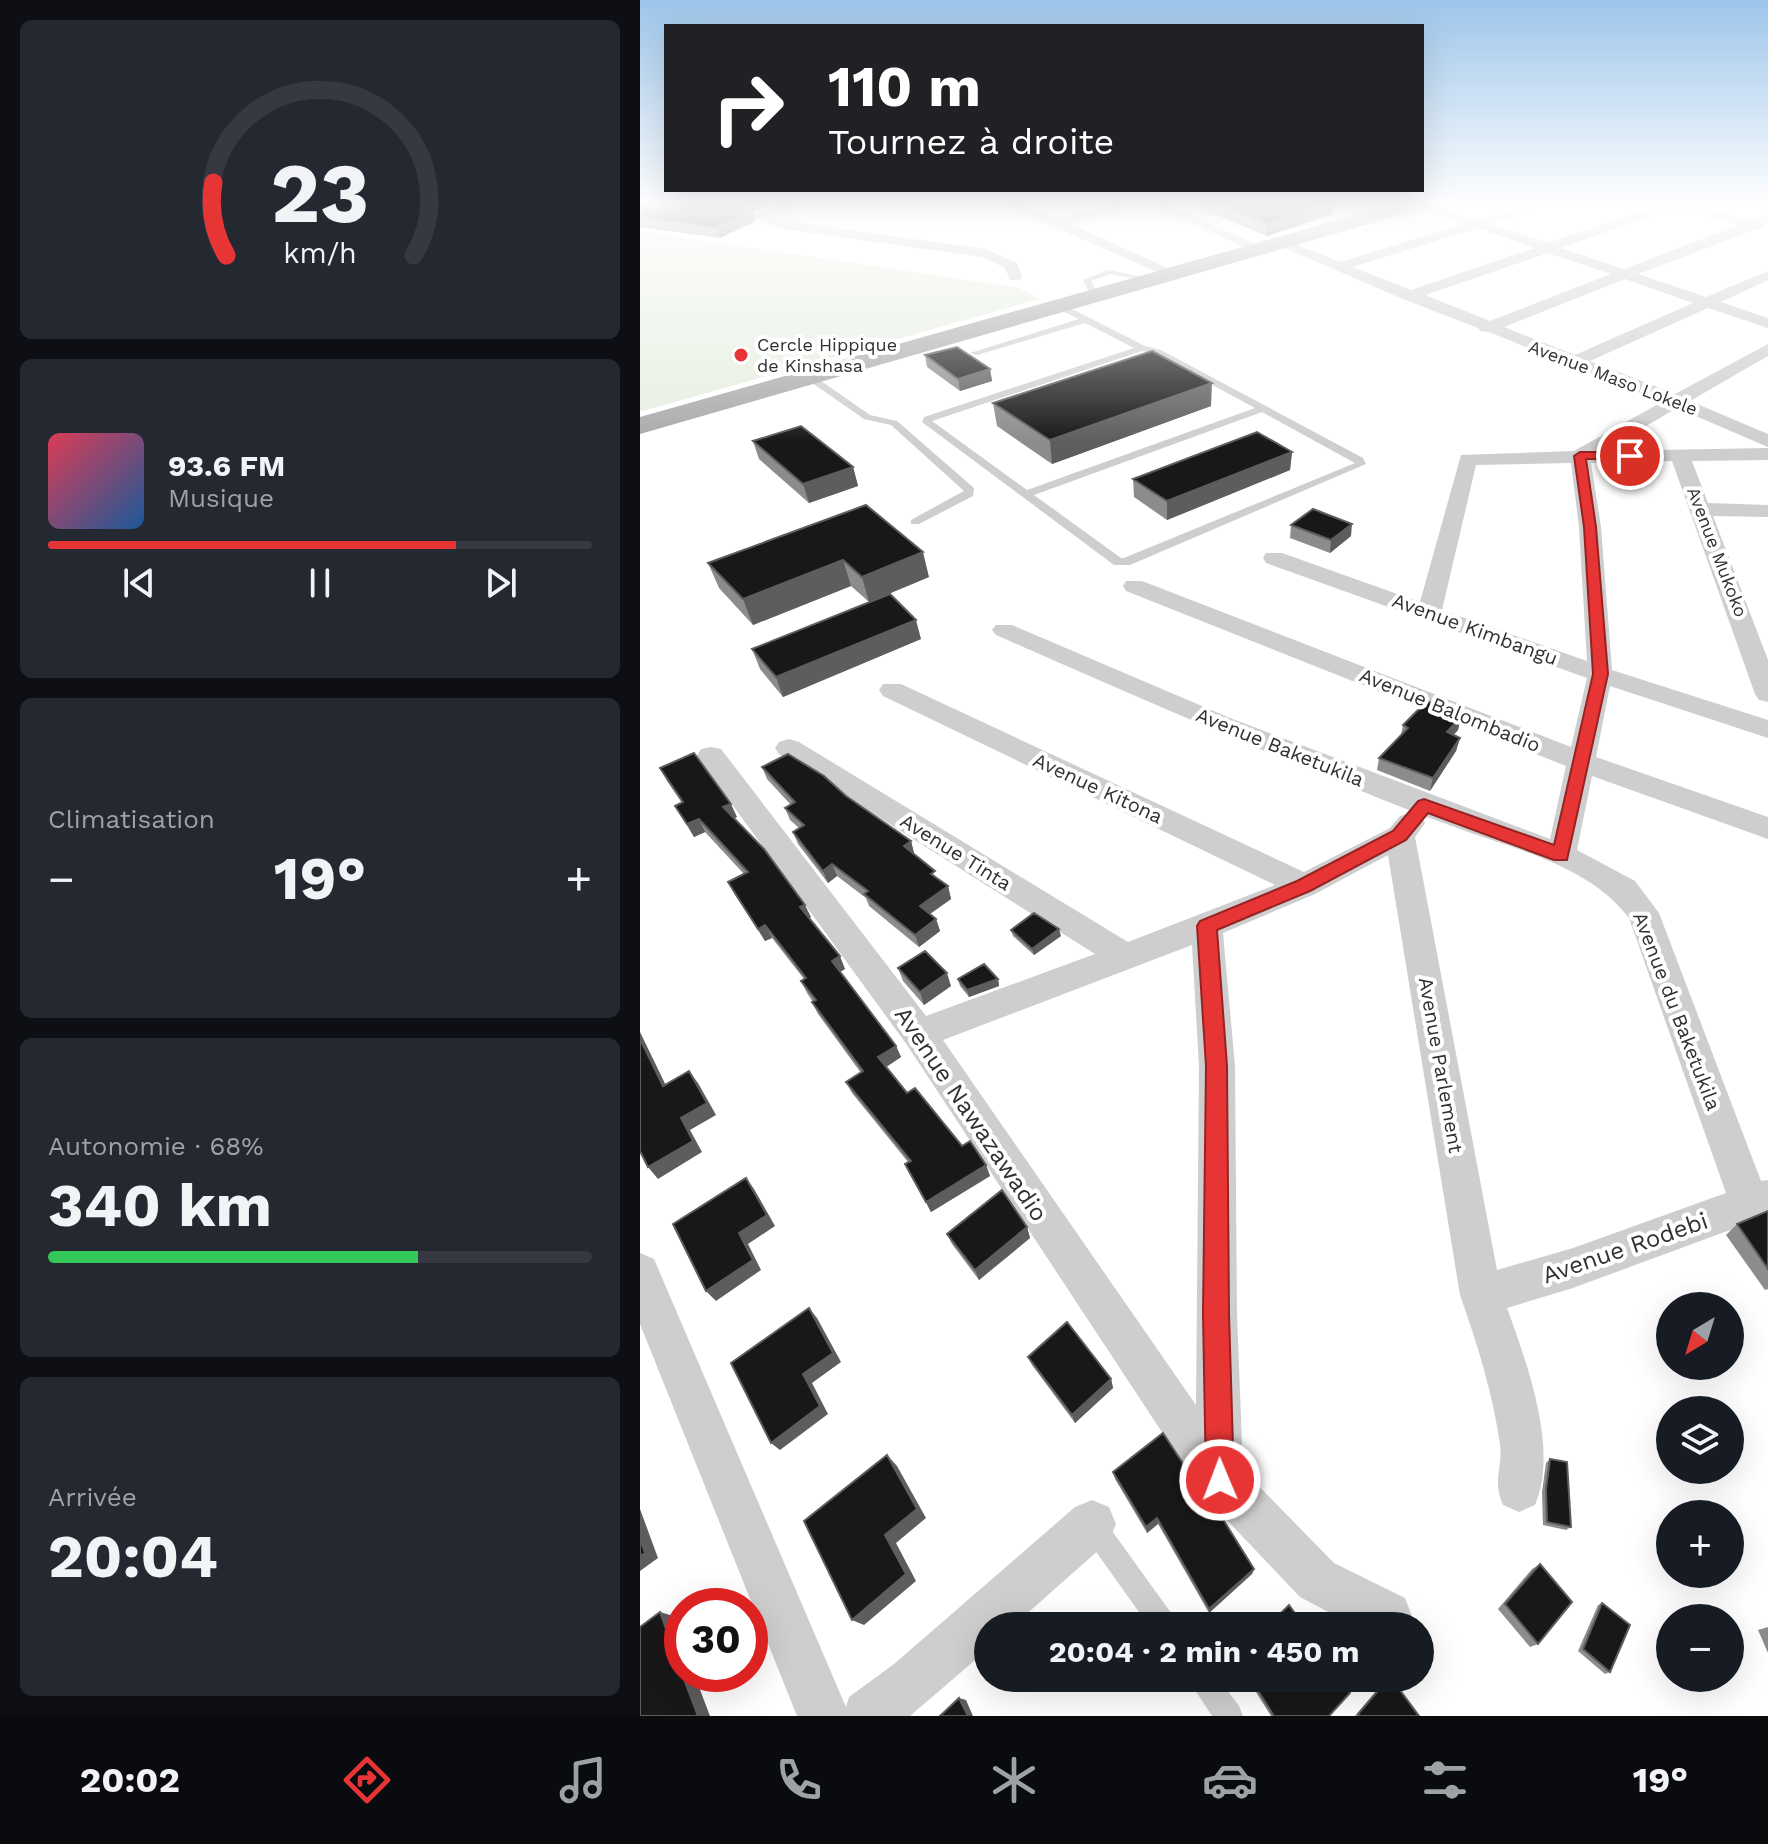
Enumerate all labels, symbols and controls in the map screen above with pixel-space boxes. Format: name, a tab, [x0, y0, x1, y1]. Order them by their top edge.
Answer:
text: 110 m	[828, 54, 981, 120]
icon: right	[696, 56, 800, 160]
text: Tournez à droite	[828, 121, 1114, 163]
text: 23	[271, 144, 369, 241]
text: km/h	[283, 236, 357, 270]
place label: Cercle Hippique de Kinshasa	[757, 334, 897, 376]
street label: Avenue Maso Lokele	[1526, 336, 1701, 419]
marker: Cercle Hippique de Kinshasa	[732, 346, 750, 364]
pin	[1596, 422, 1664, 490]
icon: arrive	[1608, 434, 1652, 478]
text: 93.6 FM	[168, 448, 285, 483]
text: Musique	[168, 483, 274, 513]
street label: Avenue Mukoko	[1683, 484, 1752, 620]
icon: previous	[117, 561, 161, 605]
icon: pause	[298, 561, 342, 605]
icon: next	[479, 561, 523, 605]
street label: Avenue Kimbangu	[1389, 588, 1561, 670]
street label: Avenue Balombadio	[1356, 663, 1544, 757]
street label: Avenue Baketukila	[1193, 702, 1367, 792]
street label: Avenue Kitona	[1029, 748, 1167, 828]
text: Climatisation	[48, 804, 215, 834]
street label: Avenue Tinta	[896, 808, 1016, 896]
text: 19°	[274, 843, 366, 914]
text: −	[48, 853, 75, 905]
text: +	[565, 853, 592, 905]
street label: Avenue du Baketukila	[1628, 908, 1726, 1114]
street label: Avenue Parlement	[1414, 975, 1468, 1155]
street label: Avenue Nawazawadio	[889, 1001, 1053, 1227]
text: Autonomie · 68%	[48, 1131, 264, 1161]
text: 340 km	[48, 1170, 272, 1241]
street label: Avenue Rodebi	[1538, 1207, 1712, 1289]
north arrow	[1656, 1292, 1744, 1380]
map controls	[1656, 1292, 1744, 1692]
button: layers	[1656, 1396, 1744, 1484]
position arrow	[1178, 1438, 1262, 1522]
text: Arrivée	[48, 1482, 137, 1512]
button: +	[1656, 1500, 1744, 1588]
text: 20:04	[48, 1521, 218, 1592]
speed limit sign: 30	[664, 1588, 768, 1692]
button: −	[1656, 1604, 1744, 1692]
text: 20:04 · 2 min · 450 m	[1049, 1634, 1359, 1669]
icon: directions	[339, 1752, 395, 1808]
icon: music	[555, 1752, 611, 1808]
icon: phone	[771, 1752, 827, 1808]
icon: climate	[986, 1752, 1042, 1808]
icon: car	[1202, 1752, 1258, 1808]
icon: filters	[1417, 1752, 1473, 1808]
text: 20:02	[80, 1759, 180, 1801]
text: 19°	[1633, 1759, 1688, 1801]

